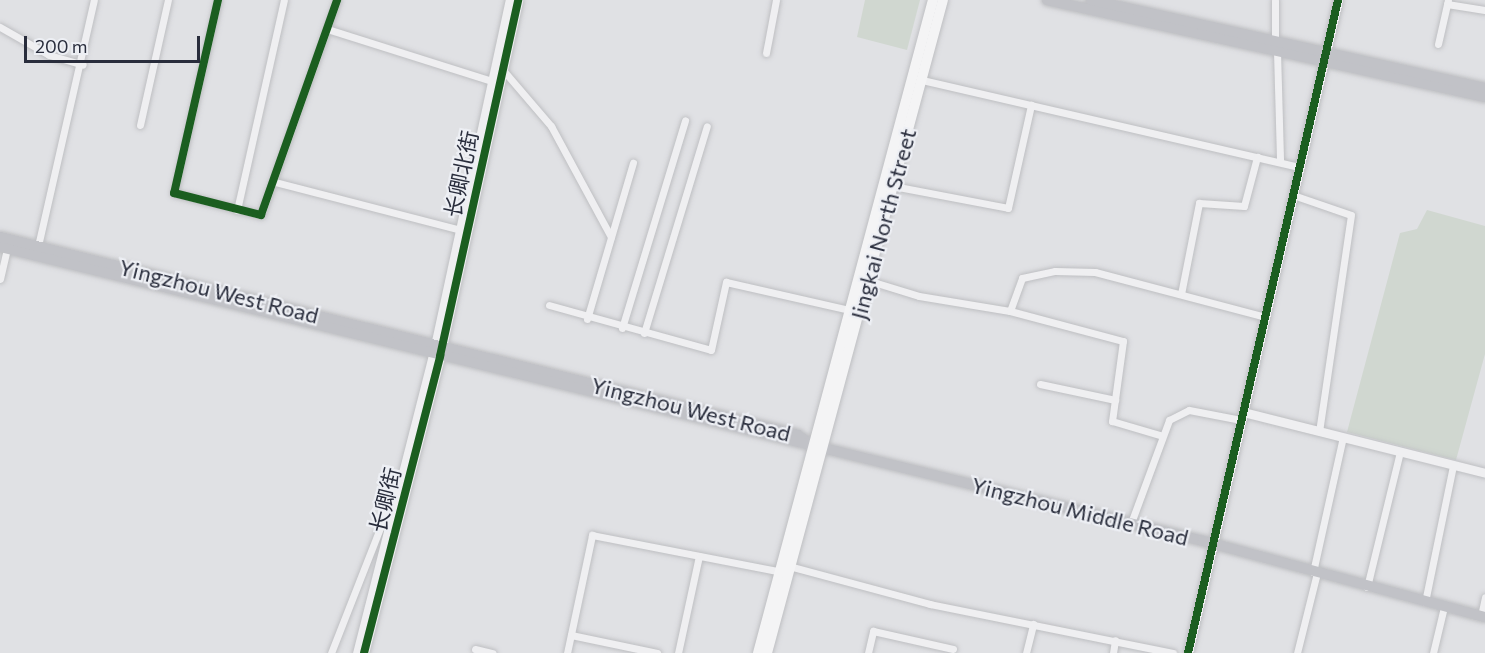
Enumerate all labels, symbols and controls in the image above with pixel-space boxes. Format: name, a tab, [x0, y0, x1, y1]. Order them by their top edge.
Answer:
scale bar	[27, 24, 202, 62]
text: 200 m	[35, 35, 88, 57]
street label: Jingkai North Street	[845, 126, 921, 322]
street label: 长卿北街	[439, 128, 483, 220]
street label: Yingzhou West Road	[116, 253, 322, 329]
street label: Yingzhou West Road	[588, 371, 794, 447]
street label: 长卿街	[364, 465, 406, 535]
street label: Yingzhou Middle Road	[969, 471, 1191, 551]

